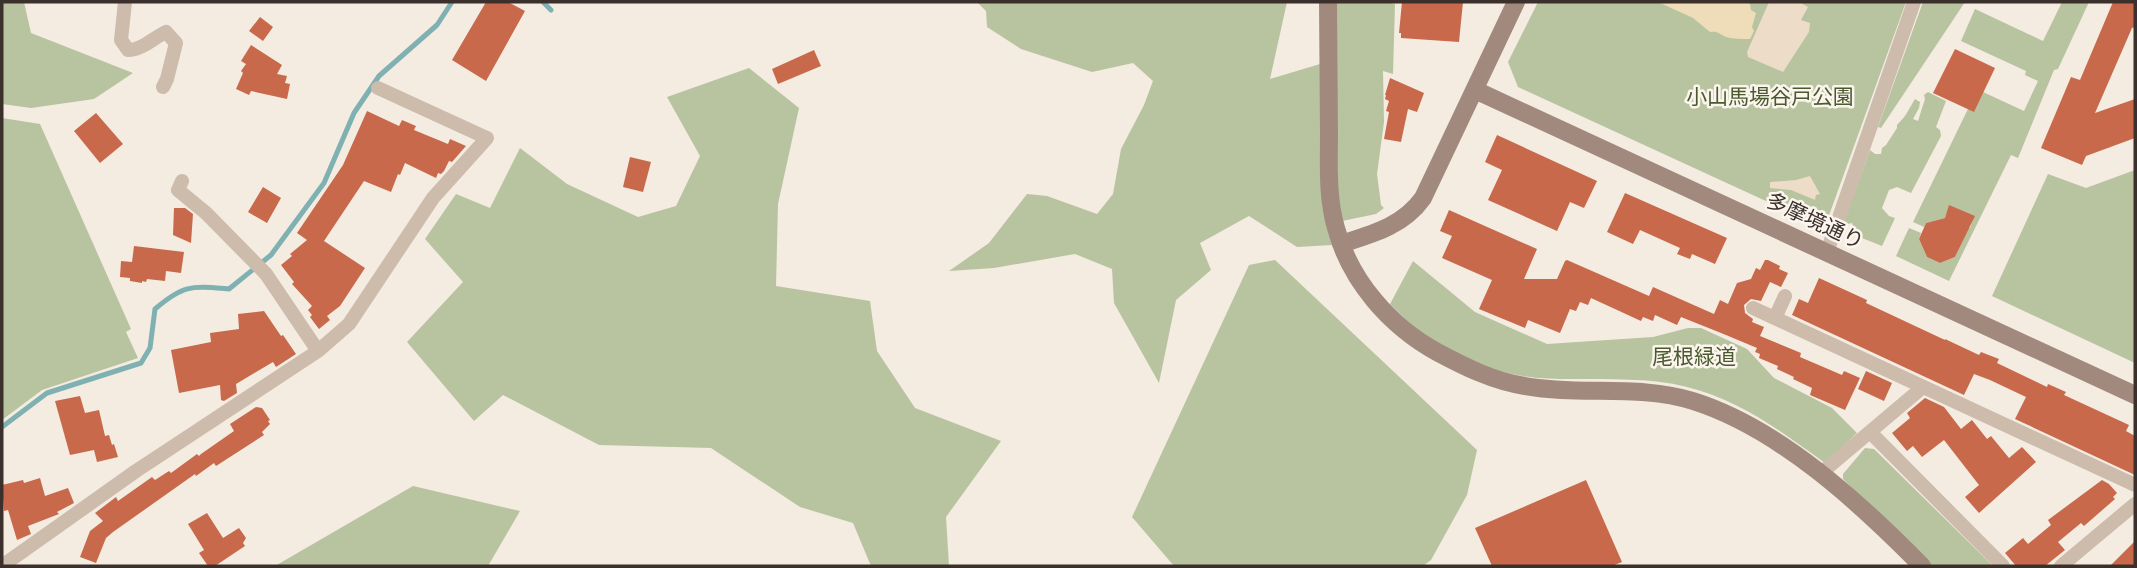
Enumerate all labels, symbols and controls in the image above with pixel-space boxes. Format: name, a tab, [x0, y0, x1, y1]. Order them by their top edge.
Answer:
park label: 小山馬場谷戸公園	[1686, 83, 1854, 111]
street label: 多摩境通り	[1762, 186, 1868, 256]
park label: 尾根緑道	[1652, 343, 1736, 371]

